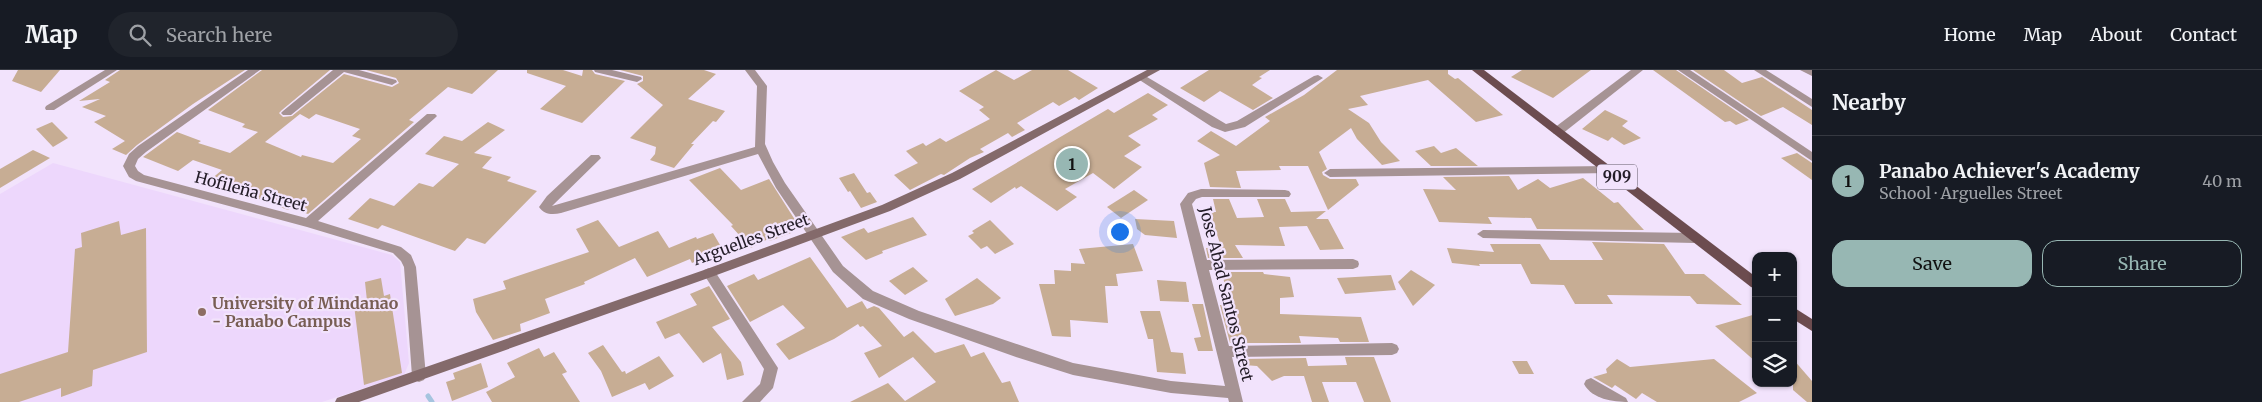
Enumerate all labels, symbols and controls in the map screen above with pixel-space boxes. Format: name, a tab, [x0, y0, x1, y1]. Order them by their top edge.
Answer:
search box	[108, 12, 458, 57]
text: Map	[25, 19, 78, 50]
icon: search	[126, 21, 154, 49]
text: Search here	[166, 23, 272, 47]
text: Home	[1944, 23, 1996, 46]
text: Map	[2024, 23, 2062, 46]
text: About	[2090, 23, 2142, 46]
text: Contact	[2170, 23, 2237, 46]
text: Nearby	[1832, 89, 1906, 116]
pin: 1	[1056, 145, 1088, 183]
text: Panabo Achiever's Academy	[1879, 159, 2140, 183]
road number: 909	[1597, 164, 1637, 190]
street label: Hofileña Street	[193, 166, 310, 216]
text: 1	[1844, 171, 1852, 191]
text: 40 m	[2202, 171, 2242, 191]
text: School · Arguelles Street	[1879, 183, 2063, 203]
street label: Jose Abad Santos Street	[1195, 204, 1259, 384]
street label: Arguelles Street	[689, 208, 812, 270]
your location	[1107, 219, 1133, 245]
button: Save	[1832, 240, 2032, 287]
button: Share	[2042, 240, 2242, 287]
map controls	[1752, 252, 1797, 387]
button: +	[1752, 252, 1797, 297]
place label: University of Mindanao - Panabo Campus	[212, 293, 399, 331]
button: −	[1752, 297, 1797, 342]
marker: University of Mindanao - Panabo Campus	[196, 306, 208, 318]
button: layers	[1752, 342, 1797, 387]

